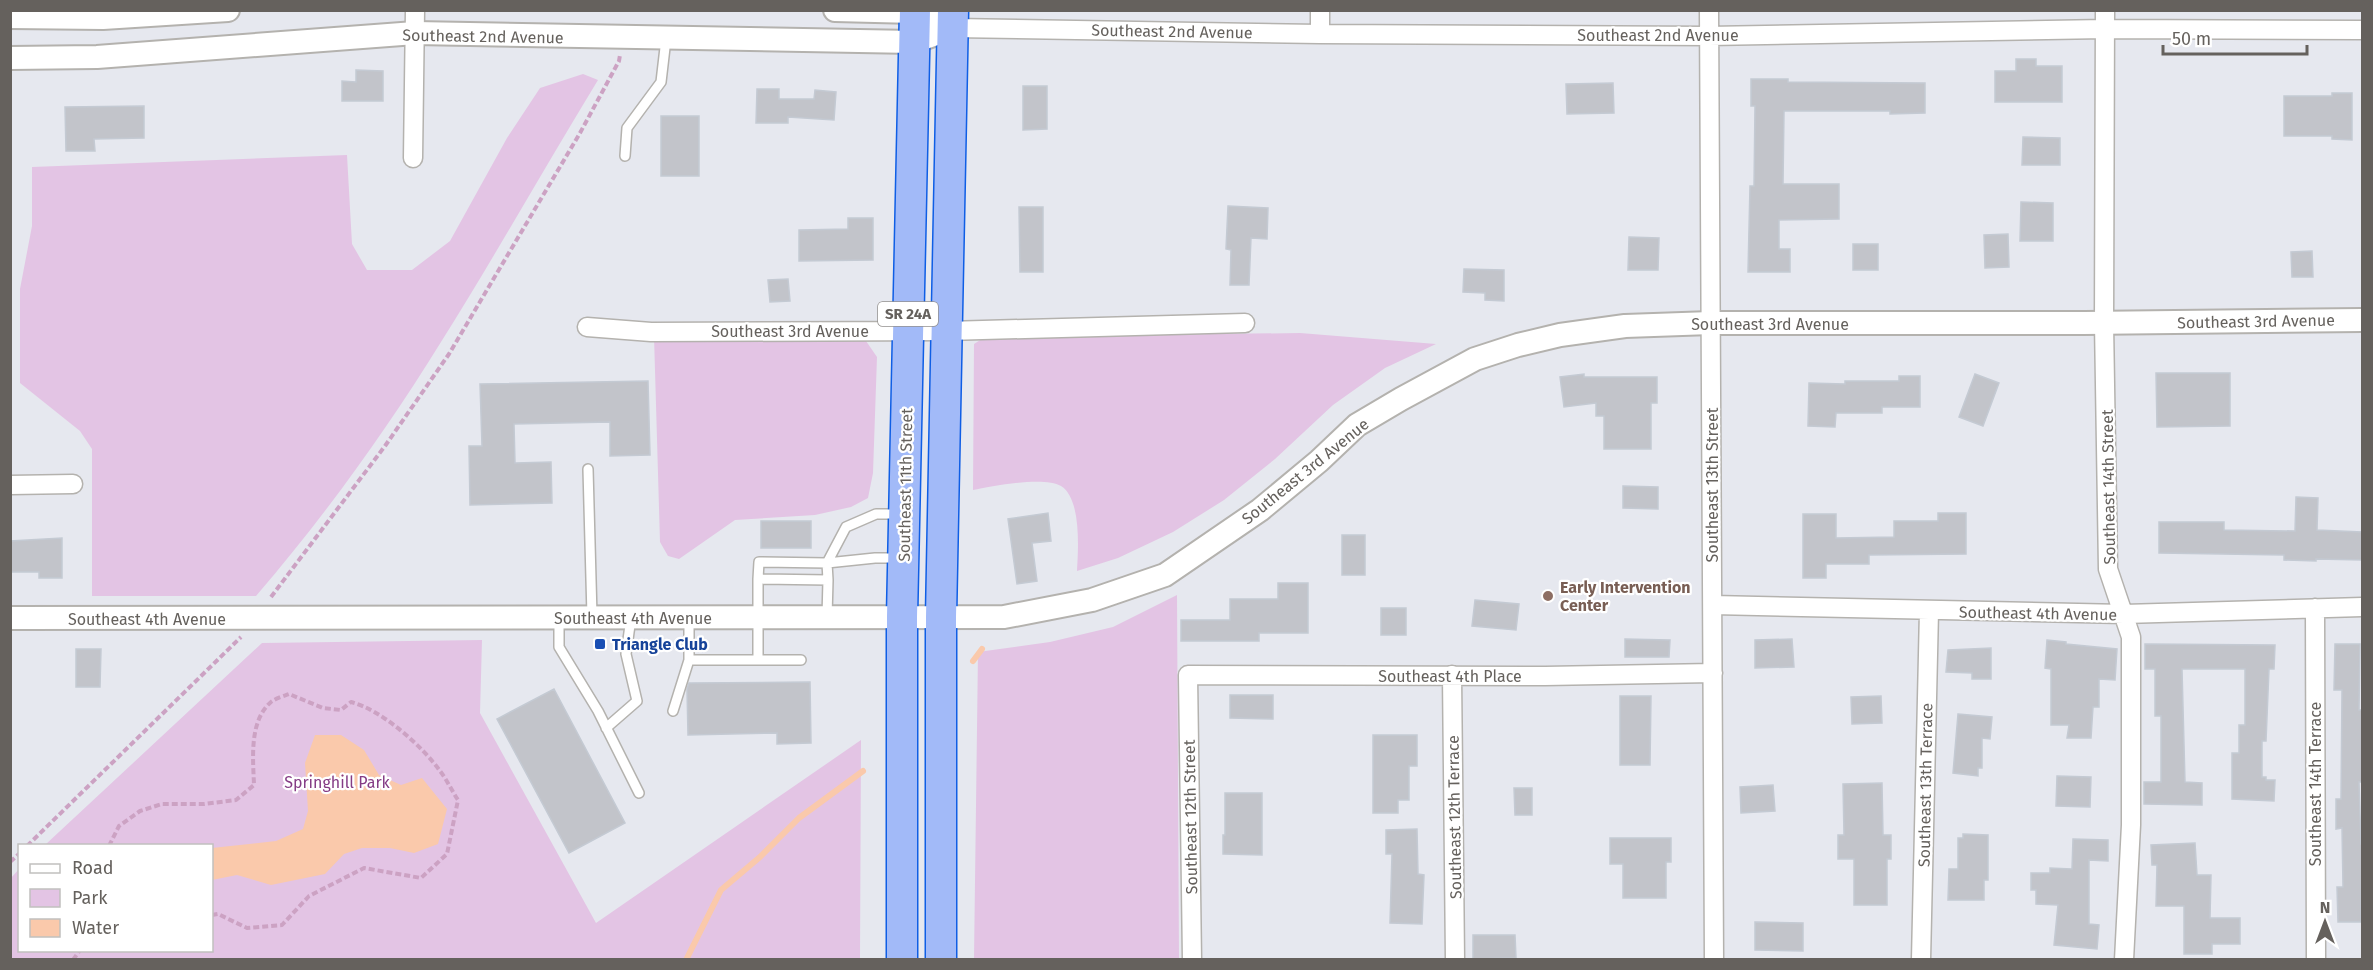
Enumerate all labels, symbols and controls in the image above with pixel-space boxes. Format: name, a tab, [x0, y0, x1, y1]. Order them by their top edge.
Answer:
scale bar	[2163, 18, 2307, 56]
street label: Southeast 2nd Avenue	[1091, 21, 1253, 42]
street label: Southeast 2nd Avenue	[402, 26, 564, 47]
street label: Southeast 2nd Avenue	[1577, 26, 1739, 45]
text: 50 m	[2172, 28, 2211, 50]
road number: SR 24A	[878, 302, 938, 326]
street label: Southeast 3rd Avenue	[2177, 311, 2335, 332]
street label: Southeast 3rd Avenue	[1691, 315, 1849, 334]
street label: Southeast 3rd Avenue	[711, 322, 869, 341]
street label: Southeast 13th Street	[1703, 407, 1722, 562]
street label: Southeast 11th Street	[895, 408, 916, 562]
street label: Southeast 14th Street	[2098, 409, 2119, 565]
street label: Southeast 3rd Avenue	[1238, 414, 1373, 528]
place label: Early Intervention Center	[1560, 578, 1691, 615]
marker: Early Intervention Center	[1541, 589, 1555, 603]
street label: Southeast 4th Avenue	[1959, 603, 2117, 624]
street label: Southeast 4th Avenue	[554, 609, 712, 628]
street label: Southeast 4th Avenue	[68, 610, 226, 629]
place label: Triangle Club	[612, 635, 708, 654]
marker: Triangle Club	[593, 637, 607, 651]
street label: Southeast 4th Place	[1378, 667, 1522, 686]
street label: Southeast 14th Terrace	[2306, 702, 2325, 866]
street label: Southeast 13th Terrace	[1915, 703, 1936, 867]
street label: Southeast 12th Terrace	[1444, 735, 1465, 899]
street label: Southeast 12th Street	[1180, 739, 1201, 895]
park label: Springhill Park	[284, 773, 391, 792]
legend	[18, 844, 213, 952]
text: Road	[72, 857, 114, 879]
text: Park	[72, 887, 108, 909]
north arrow	[2295, 892, 2355, 952]
text: N	[2320, 898, 2330, 917]
text: Water	[72, 917, 119, 939]

